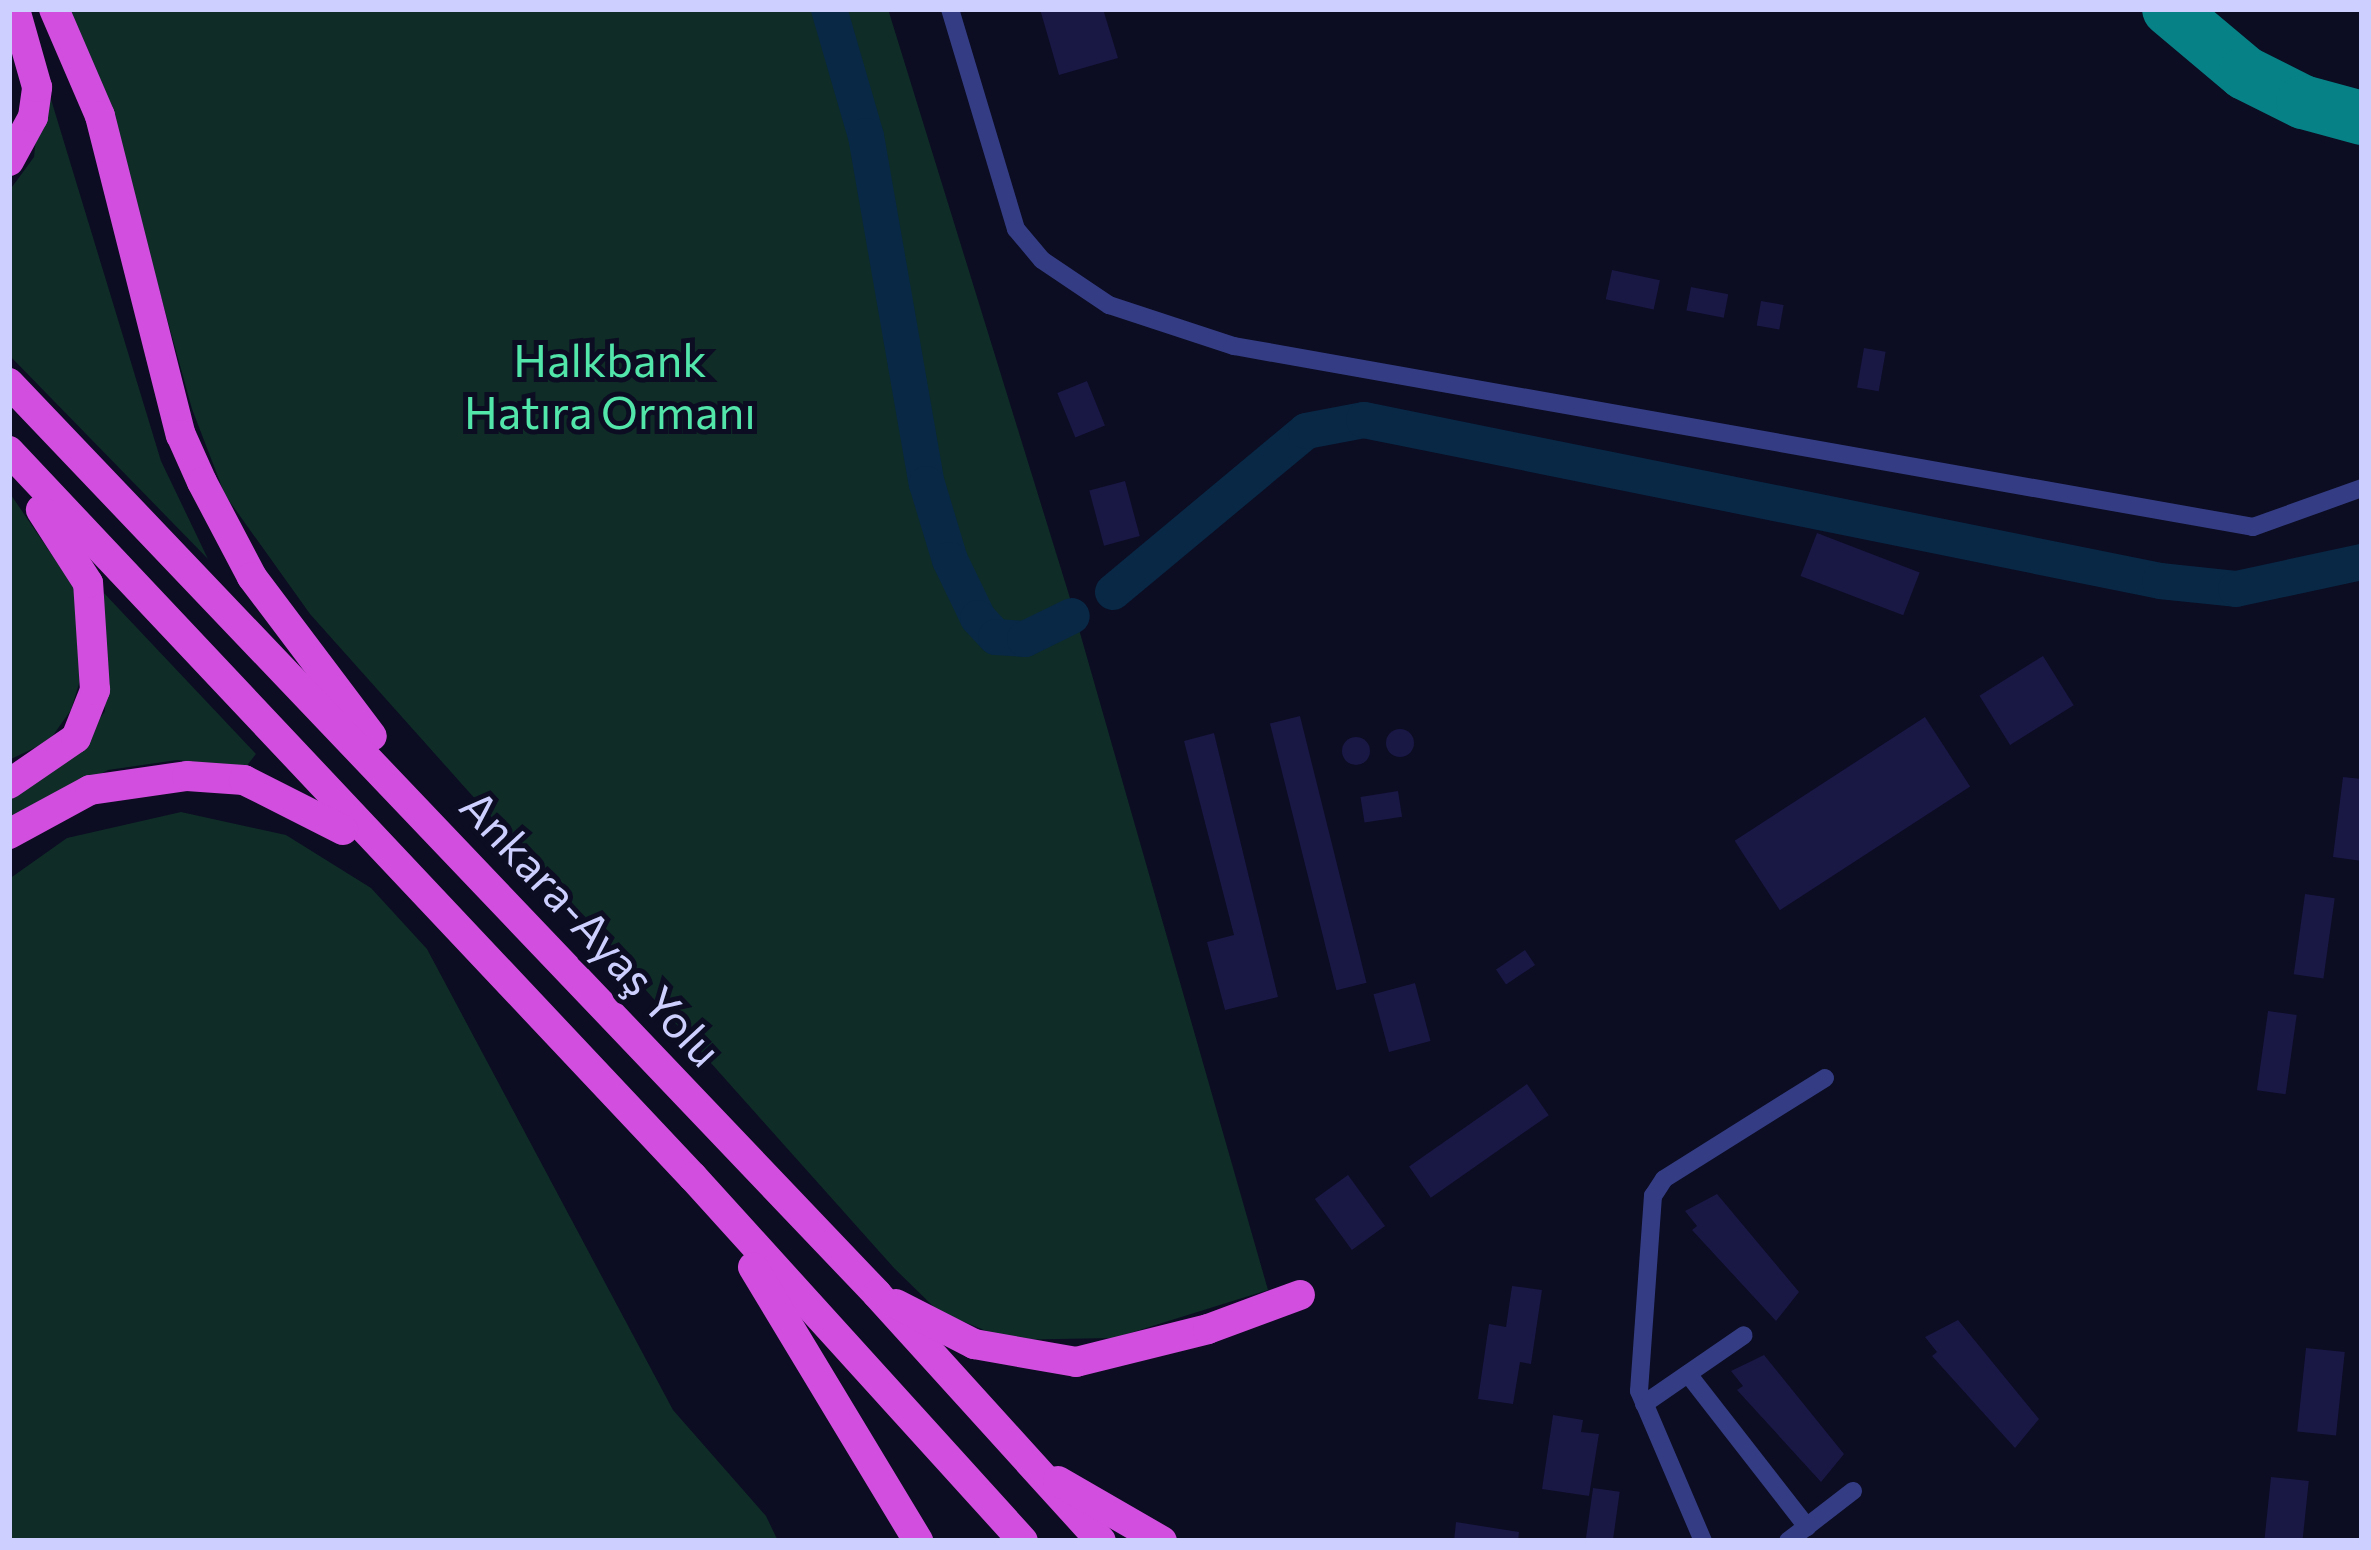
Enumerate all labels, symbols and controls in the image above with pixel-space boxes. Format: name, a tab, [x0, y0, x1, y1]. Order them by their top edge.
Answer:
park label: Halkbank Hatıra Ormanı	[464, 332, 756, 438]
street label: Ankara-Ayaş Yolu	[450, 778, 734, 1076]

